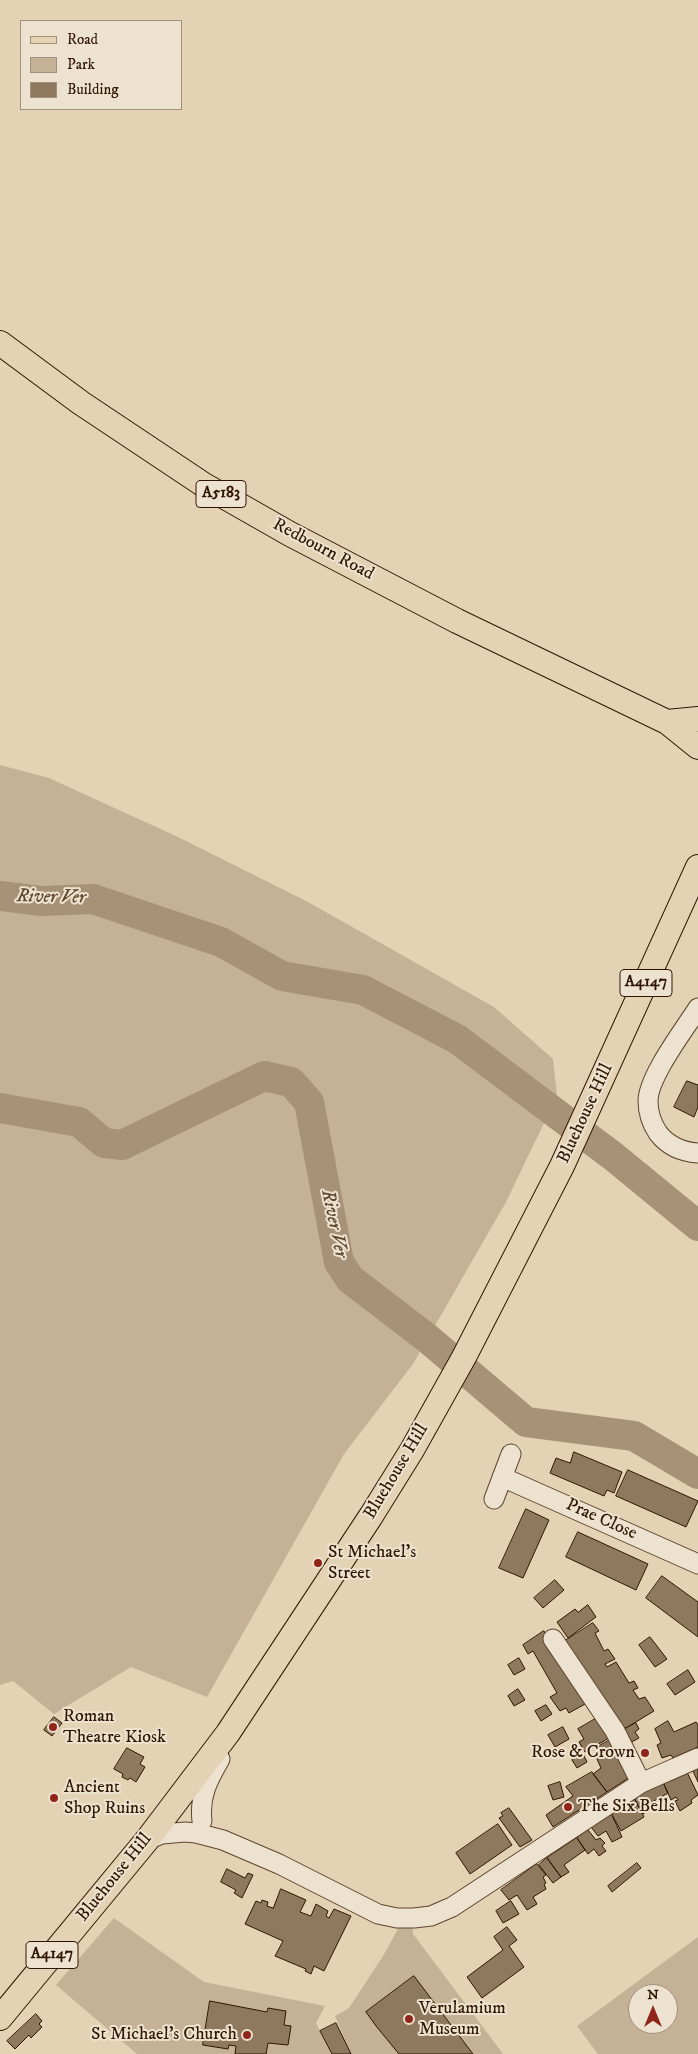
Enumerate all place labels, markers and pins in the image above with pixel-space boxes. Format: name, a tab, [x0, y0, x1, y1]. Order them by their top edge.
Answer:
place label: St Michael's Street	[328, 1542, 416, 1585]
marker: St Michael's Street	[312, 1557, 324, 1569]
place label: Roman Theatre Kiosk	[63, 1706, 166, 1748]
marker: Roman Theatre Kiosk	[47, 1721, 59, 1733]
place label: Rose & Crown	[531, 1742, 635, 1764]
marker: Rose & Crown	[639, 1747, 651, 1759]
place label: Ancient Shop Ruins	[64, 1777, 145, 1820]
marker: Ancient Shop Ruins	[48, 1792, 60, 1804]
place label: The Six Bells	[578, 1796, 675, 1818]
marker: The Six Bells	[562, 1801, 574, 1813]
place label: Verulamium Museum	[419, 1998, 506, 2040]
marker: Verulamium Museum	[403, 2013, 415, 2025]
place label: St Michael's Church	[91, 2024, 237, 2046]
marker: St Michael's Church	[241, 2029, 253, 2041]

